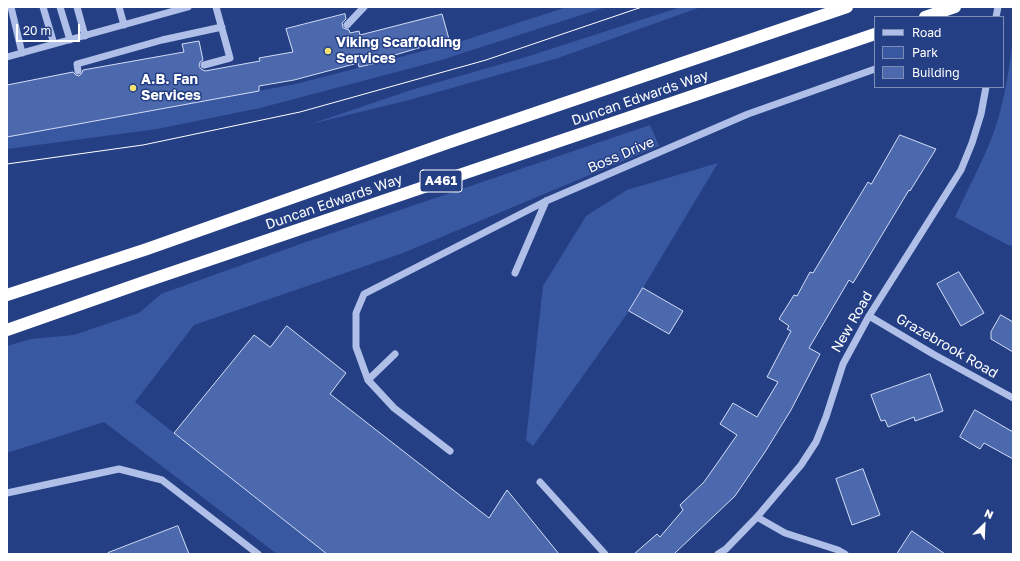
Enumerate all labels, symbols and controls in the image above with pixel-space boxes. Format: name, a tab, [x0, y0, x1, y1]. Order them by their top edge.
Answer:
scale bar	[18, 16, 82, 42]
legend	[874, 16, 1004, 88]
text: 20 m	[23, 23, 51, 38]
text: Road	[912, 25, 941, 40]
place label: Viking Scaffolding Services	[336, 35, 461, 68]
text: Park	[912, 45, 938, 60]
marker: Viking Scaffolding Services	[323, 46, 333, 56]
text: Building	[912, 65, 960, 80]
street label: Duncan Edwards Way	[569, 67, 711, 129]
place label: A.B. Fan Services	[141, 72, 201, 104]
marker: A.B. Fan Services	[128, 83, 138, 93]
street label: Boss Drive	[585, 133, 657, 177]
road number: A461	[420, 170, 462, 192]
street label: Duncan Edwards Way	[263, 171, 405, 233]
street label: New Road	[828, 288, 876, 356]
street label: Grazebrook Road	[893, 310, 1001, 382]
north arrow	[964, 505, 1004, 545]
text: N	[983, 506, 996, 521]

